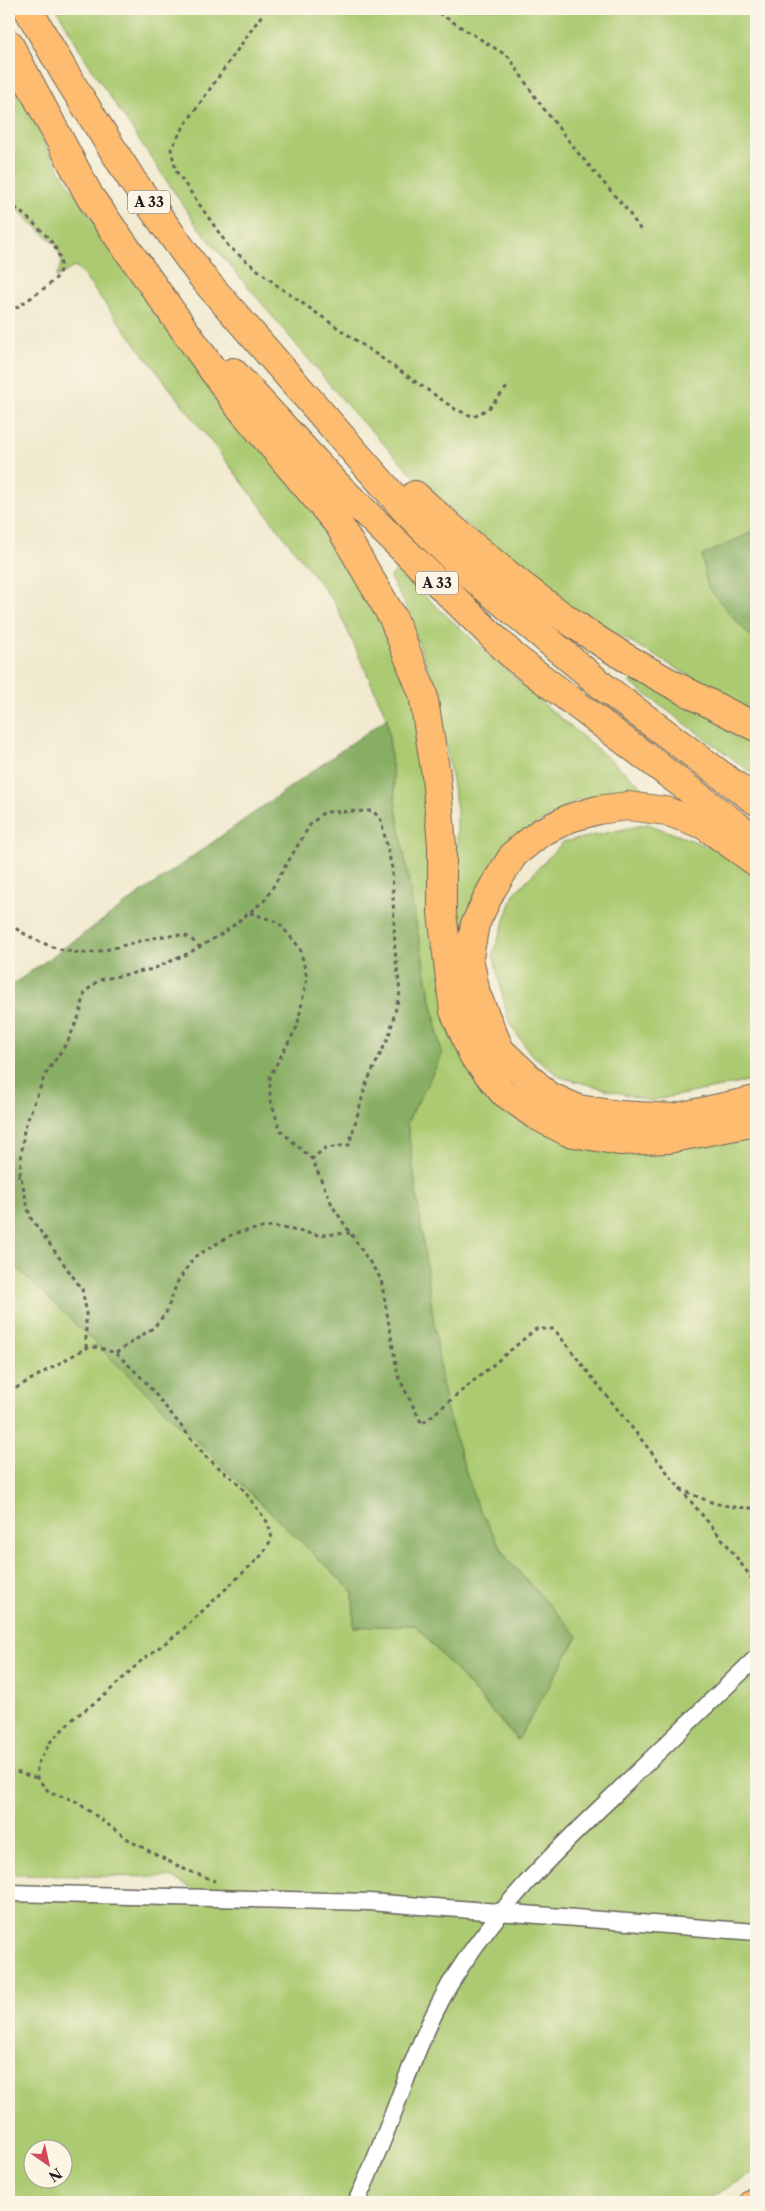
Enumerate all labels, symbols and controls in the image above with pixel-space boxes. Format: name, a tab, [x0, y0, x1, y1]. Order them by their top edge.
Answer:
road number: A 33	[128, 190, 170, 213]
road number: A 33	[416, 572, 458, 594]
north arrow	[22, 2138, 72, 2188]
text: N	[45, 2164, 65, 2186]

